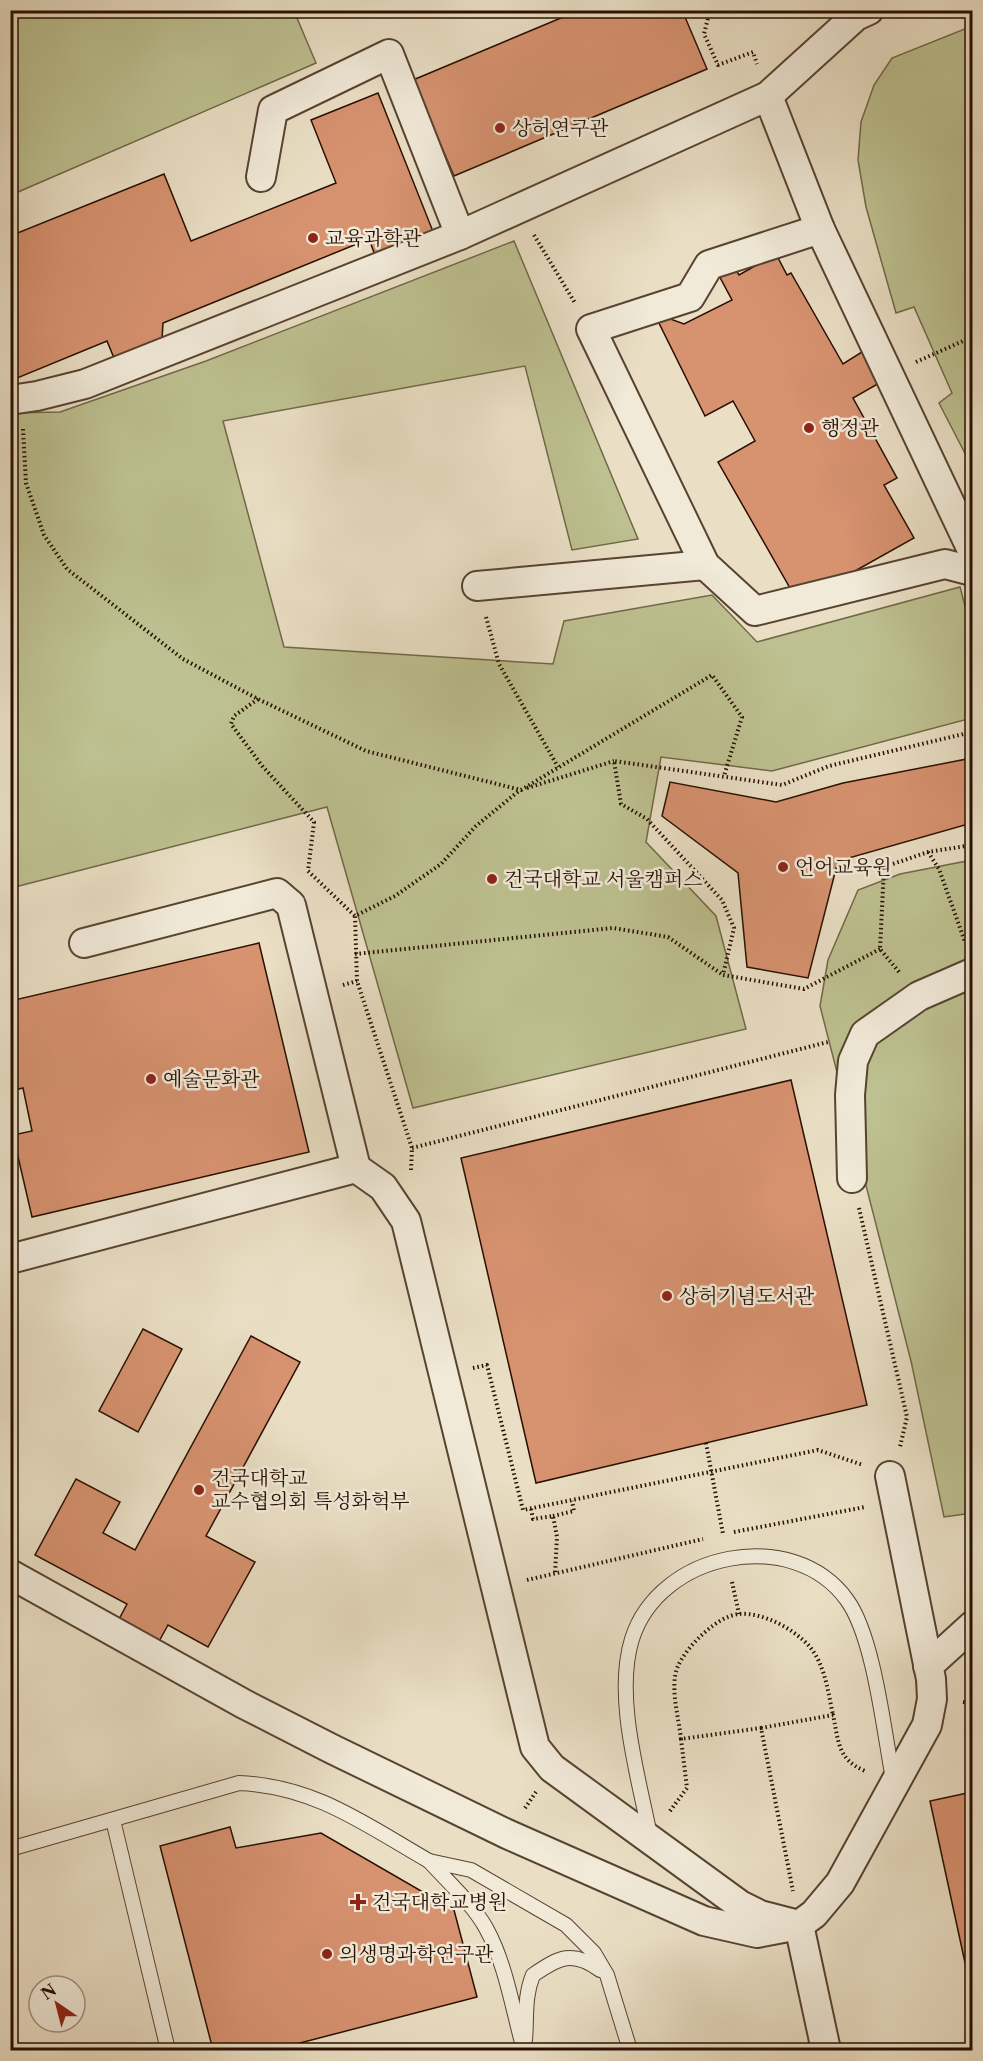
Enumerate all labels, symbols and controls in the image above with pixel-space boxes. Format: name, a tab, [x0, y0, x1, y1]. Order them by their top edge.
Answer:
place label: 상허연구관	[512, 116, 609, 140]
marker: 상허연구관	[493, 121, 507, 135]
place label: 교육과학관	[325, 226, 422, 250]
marker: 교육과학관	[306, 231, 320, 245]
place label: 행정관	[821, 416, 880, 440]
marker: 행정관	[802, 421, 816, 435]
place label: 언어교육원	[795, 855, 892, 879]
marker: 언어교육원	[776, 860, 790, 874]
place label: 건국대학교 서울캠퍼스	[504, 867, 703, 891]
marker: 건국대학교 서울캠퍼스	[485, 872, 499, 886]
place label: 예술문화관	[163, 1067, 260, 1091]
marker: 예술문화관	[144, 1072, 158, 1086]
place label: 상허기념도서관	[679, 1284, 815, 1308]
marker: 상허기념도서관	[660, 1289, 674, 1303]
place label: 건국대학교 교수협의회 특성화헉부	[211, 1466, 410, 1513]
marker: 건국대학교 교수협의회 특성화헉부	[192, 1483, 206, 1497]
place label: 건국대학교병원	[372, 1890, 507, 1914]
marker: 건국대학교병원	[349, 1893, 367, 1911]
place label: 의생명과학연구관	[339, 1942, 494, 1966]
marker: 의생명과학연구관	[320, 1947, 334, 1961]
north arrow	[27, 1974, 87, 2034]
text: N	[37, 1979, 60, 2004]

